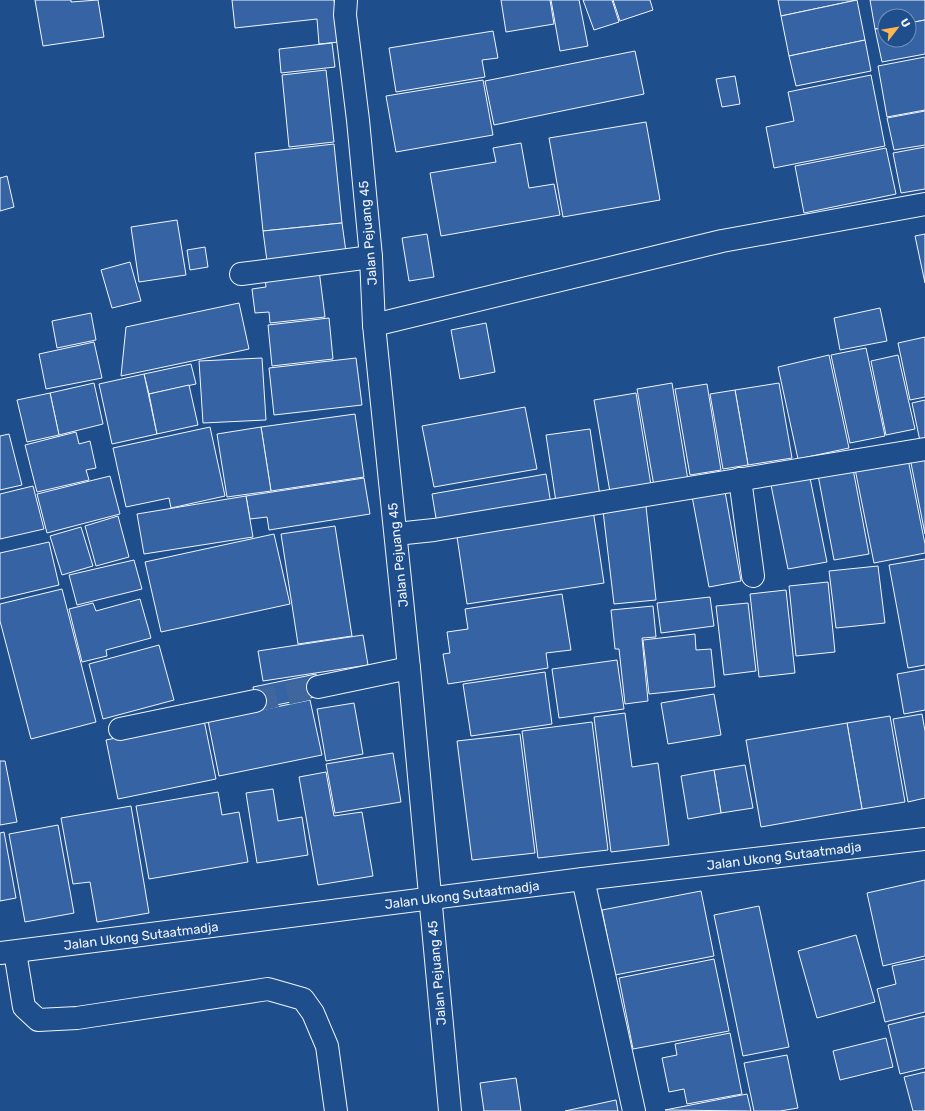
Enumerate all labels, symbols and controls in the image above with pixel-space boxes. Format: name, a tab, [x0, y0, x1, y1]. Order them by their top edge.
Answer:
north arrow	[877, 8, 917, 48]
text: U	[898, 16, 913, 30]
street label: Jalan Pejuang 45	[356, 180, 381, 286]
street label: Jalan Pejuang 45	[385, 502, 412, 608]
street label: Jalan Ukong Sutaatmadja	[706, 839, 862, 874]
street label: Jalan Ukong Sutaatmadja	[384, 878, 540, 913]
street label: Jalan Ukong Sutaatmadja	[63, 919, 219, 954]
street label: Jalan Pejuang 45	[425, 920, 450, 1026]

